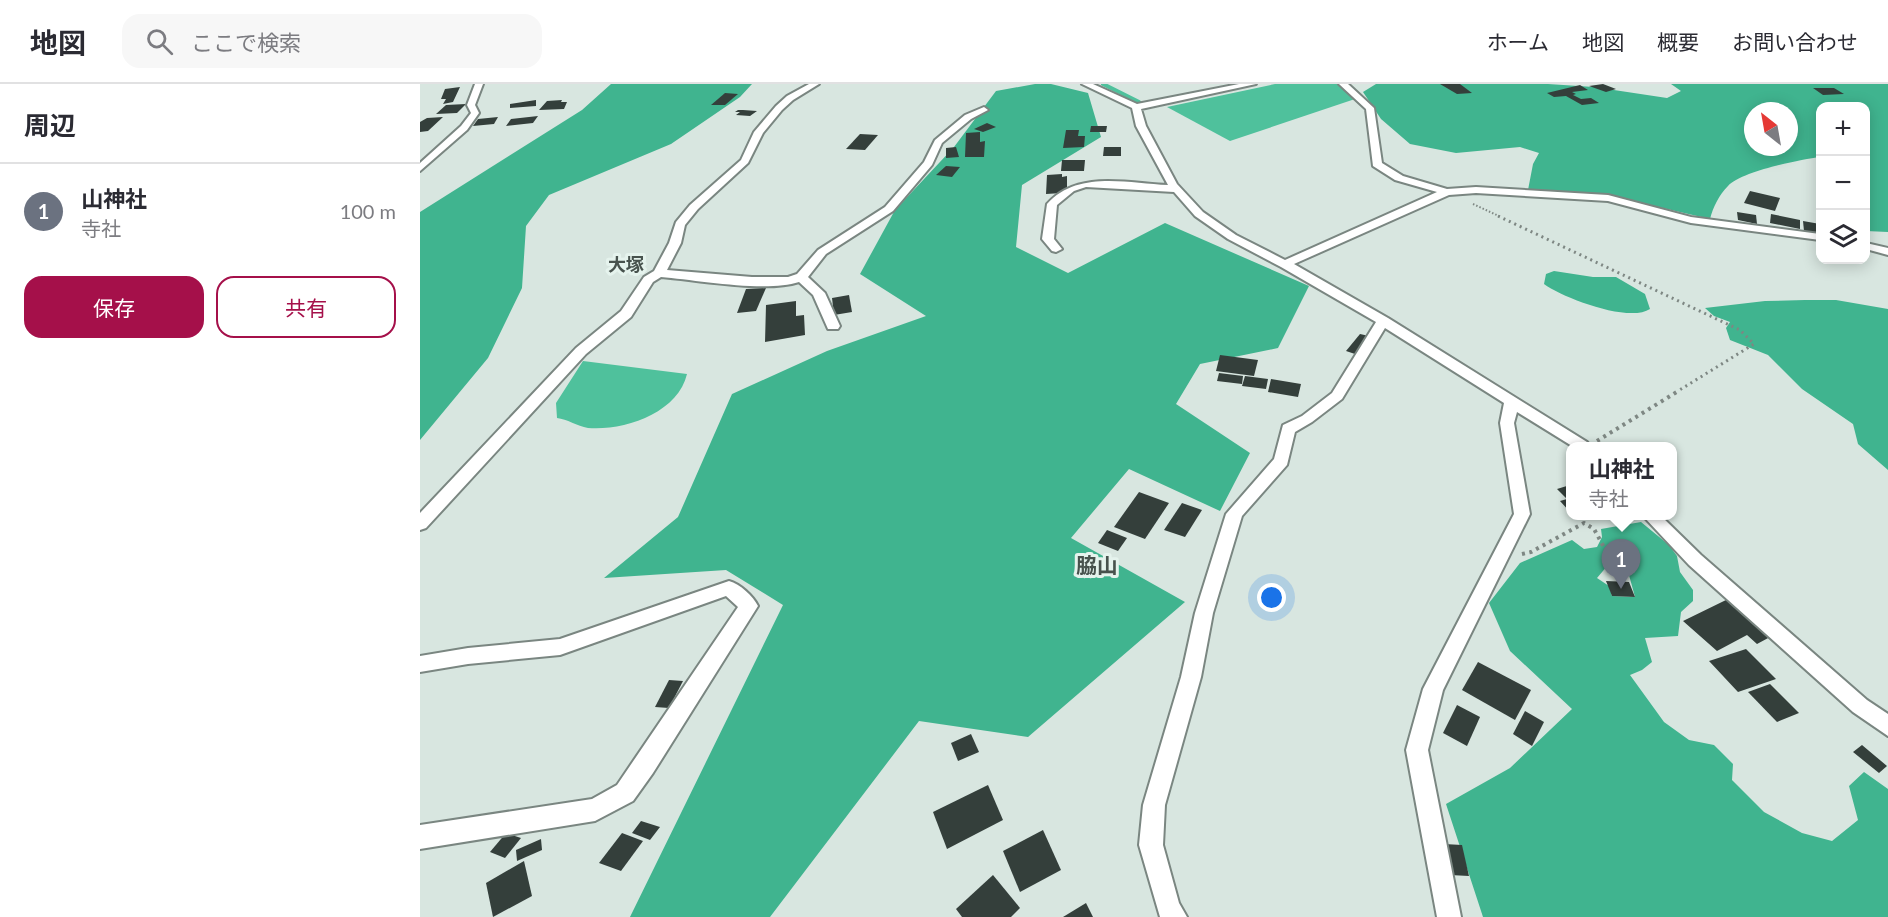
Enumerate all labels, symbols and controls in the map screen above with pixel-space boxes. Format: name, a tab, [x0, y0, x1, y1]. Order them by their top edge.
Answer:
search box	[122, 14, 542, 68]
text: 地図	[30, 25, 86, 59]
icon: search	[143, 25, 176, 58]
text: ここで検索	[191, 29, 301, 56]
text: ホーム	[1487, 29, 1549, 54]
text: 地図	[1582, 29, 1624, 54]
text: 概要	[1657, 29, 1699, 54]
text: お問い合わせ	[1732, 29, 1858, 54]
north arrow	[1744, 102, 1798, 156]
map controls	[1816, 102, 1870, 264]
button: +	[1816, 102, 1870, 156]
text: 周辺	[24, 109, 76, 141]
button: −	[1816, 156, 1870, 210]
text: 山神社	[81, 185, 147, 212]
text: 1	[38, 199, 49, 223]
text: 100 m	[340, 199, 396, 223]
button: layers	[1816, 210, 1870, 264]
text: 寺社	[81, 216, 121, 240]
district label: 大塚	[608, 253, 644, 275]
button: 保存	[24, 276, 204, 338]
button: 共有	[216, 276, 396, 338]
popup	[1566, 442, 1677, 520]
text: 山神社	[1588, 455, 1655, 482]
text: 寺社	[1588, 486, 1628, 510]
pin: 1	[1602, 540, 1640, 589]
district label: 脇山	[1076, 552, 1118, 577]
your location	[1257, 583, 1286, 612]

